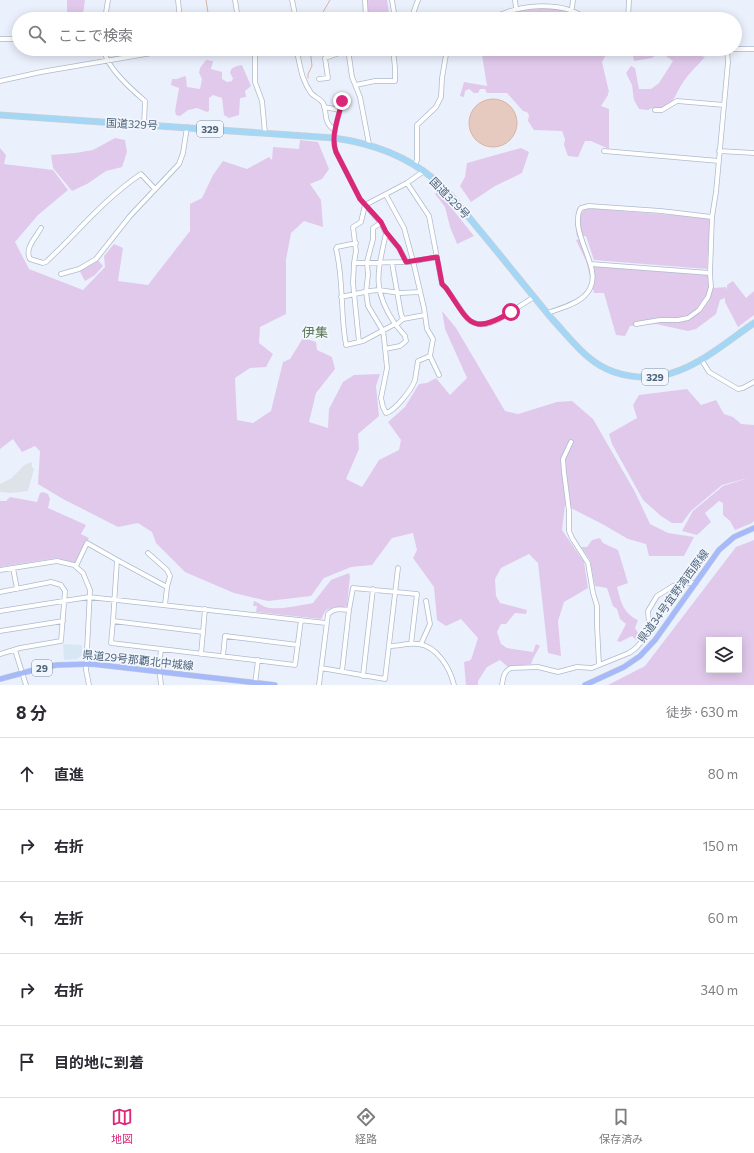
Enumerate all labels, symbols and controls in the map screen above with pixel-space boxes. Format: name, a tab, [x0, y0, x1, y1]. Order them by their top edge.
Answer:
search box	[12, 12, 742, 56]
icon: search	[26, 23, 48, 45]
text: ここで検索	[58, 26, 133, 44]
route end	[333, 92, 351, 110]
street label: 国道329号	[106, 116, 158, 131]
road number: 329	[197, 121, 223, 137]
street label: 国道329号	[428, 174, 473, 221]
route start	[502, 303, 520, 321]
district label: 伊集	[302, 324, 328, 340]
road number: 329	[642, 369, 668, 385]
street label: 県道34号宜野湾西原線	[634, 547, 711, 645]
map controls	[706, 637, 742, 673]
button: layers	[706, 637, 742, 673]
street label: 県道29号那覇北中城線	[82, 647, 194, 672]
road number: 29	[32, 660, 52, 676]
text: 8 分	[16, 702, 47, 723]
text: 徒歩 · 630 m	[666, 704, 738, 720]
icon: ahead	[16, 763, 38, 785]
text: 直進	[54, 765, 84, 783]
text: 80 m	[708, 766, 738, 782]
icon: right	[16, 835, 38, 857]
text: 右折	[54, 837, 84, 855]
text: 150 m	[703, 838, 738, 854]
icon: left	[16, 907, 38, 929]
text: 左折	[54, 909, 84, 927]
text: 60 m	[708, 910, 738, 926]
icon: right	[16, 979, 38, 1001]
text: 右折	[54, 981, 84, 999]
text: 340 m	[700, 982, 738, 998]
icon: arrive	[16, 1051, 38, 1073]
text: 目的地に到着	[54, 1053, 144, 1071]
tab: 地図	[111, 1106, 133, 1146]
tab: 経路	[355, 1106, 377, 1146]
tab: 保存済み	[599, 1106, 643, 1146]

